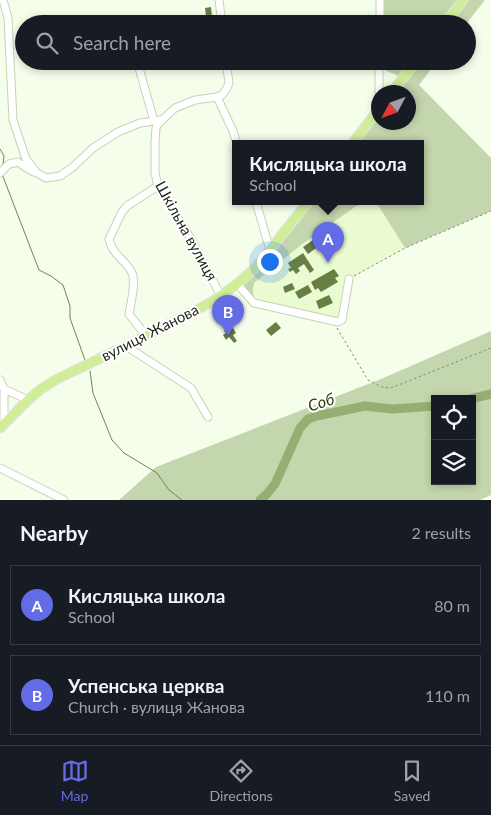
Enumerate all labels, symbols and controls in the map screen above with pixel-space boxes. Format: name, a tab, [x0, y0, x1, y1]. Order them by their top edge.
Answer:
search box	[15, 15, 476, 70]
icon: search	[33, 29, 61, 57]
text: Search here	[73, 31, 171, 54]
north arrow	[371, 85, 416, 130]
popup	[232, 140, 424, 205]
text: Кисляцька школа	[249, 152, 407, 175]
text: School	[249, 175, 296, 194]
street label: Шкільна вулиця	[152, 177, 222, 284]
pin: A	[312, 222, 344, 263]
your location	[257, 249, 283, 275]
pin: B	[212, 295, 244, 336]
street label: вулиця Жанова	[98, 300, 201, 364]
water label: Соб	[305, 388, 337, 415]
map controls	[431, 395, 476, 485]
button: locate	[431, 395, 476, 440]
button: layers	[431, 440, 476, 485]
text: Nearby	[20, 520, 88, 545]
text: 2 results	[411, 523, 471, 542]
text: Кисляцька школа	[68, 584, 225, 607]
text: A	[31, 596, 43, 615]
text: 80 m	[434, 596, 470, 615]
text: School	[68, 607, 115, 626]
text: Успенська церква	[68, 674, 224, 697]
text: B	[32, 686, 42, 705]
text: 110 m	[425, 686, 470, 705]
text: Church · вулиця Жанова	[68, 697, 245, 716]
tab: Map	[61, 757, 89, 804]
tab: Directions	[210, 757, 273, 804]
tab: Saved	[394, 757, 430, 804]

